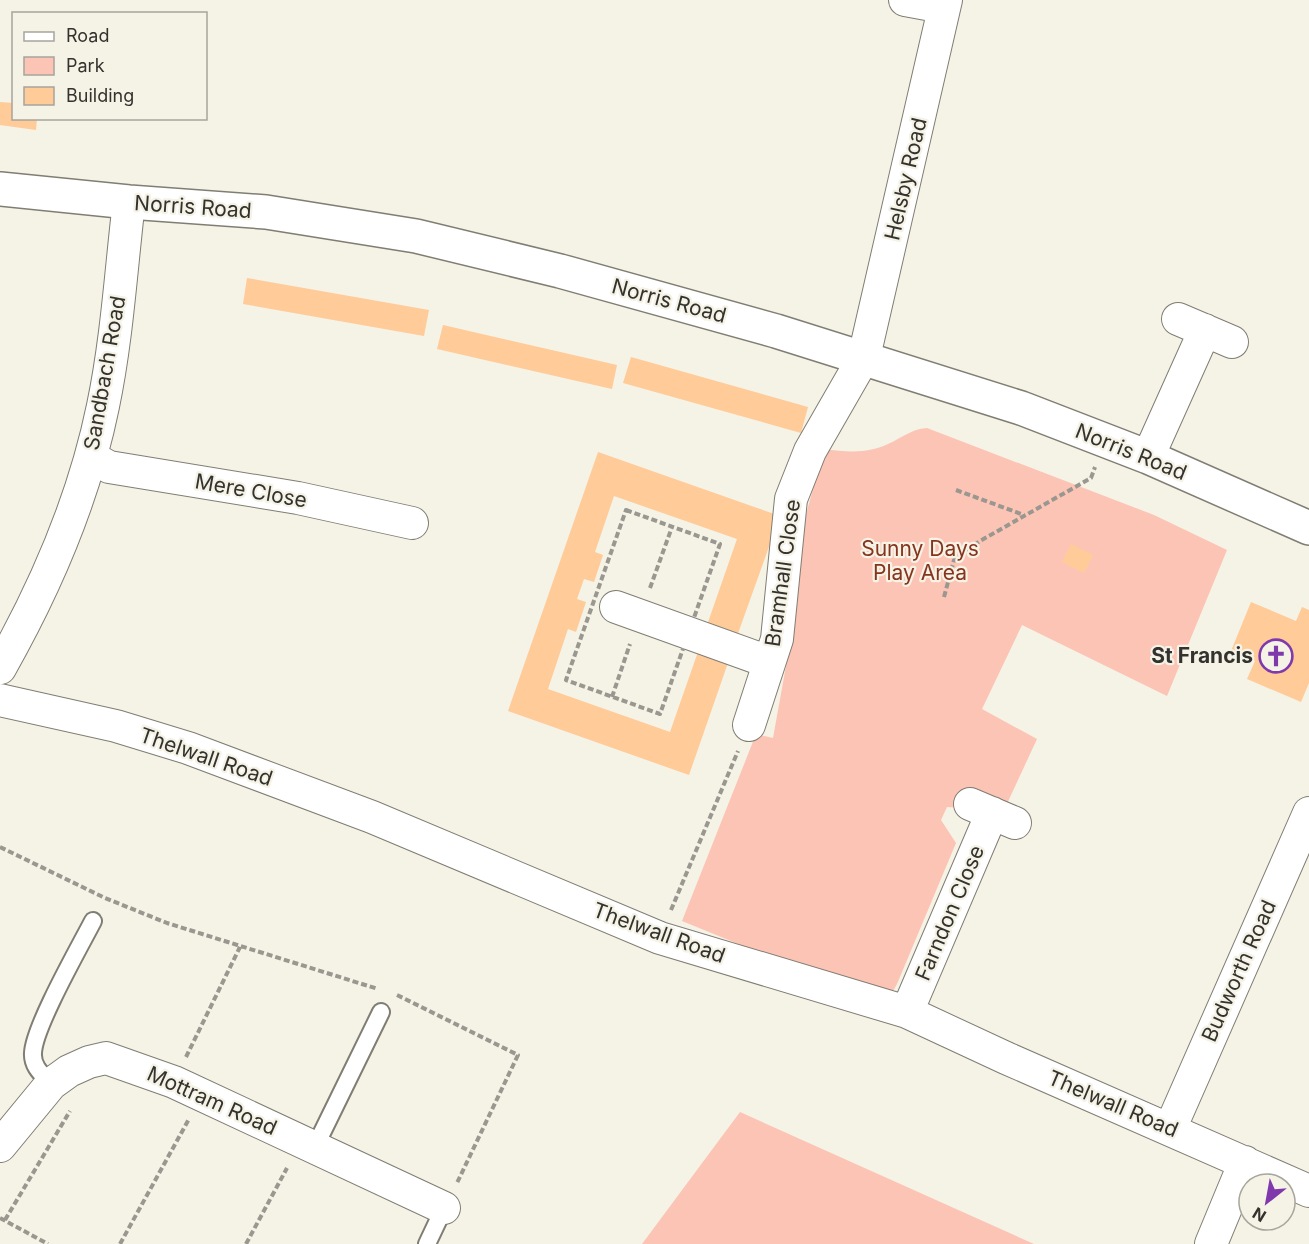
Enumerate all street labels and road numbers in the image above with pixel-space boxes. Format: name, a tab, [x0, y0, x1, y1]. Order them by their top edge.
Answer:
street label: Helsby Road	[879, 115, 932, 243]
street label: Norris Road	[133, 190, 253, 223]
street label: Norris Road	[609, 273, 729, 328]
street label: Sandbach Road	[79, 294, 130, 452]
street label: Norris Road	[1072, 418, 1190, 485]
street label: Mere Close	[193, 468, 309, 513]
street label: Bramhall Close	[760, 498, 805, 648]
street label: Thelwall Road	[136, 722, 276, 791]
street label: Farndon Close	[910, 841, 989, 984]
street label: Budworth Road	[1196, 896, 1281, 1046]
street label: Thelwall Road	[590, 897, 729, 968]
street label: Mottram Road	[143, 1061, 281, 1140]
street label: Thelwall Road	[1044, 1065, 1182, 1142]

